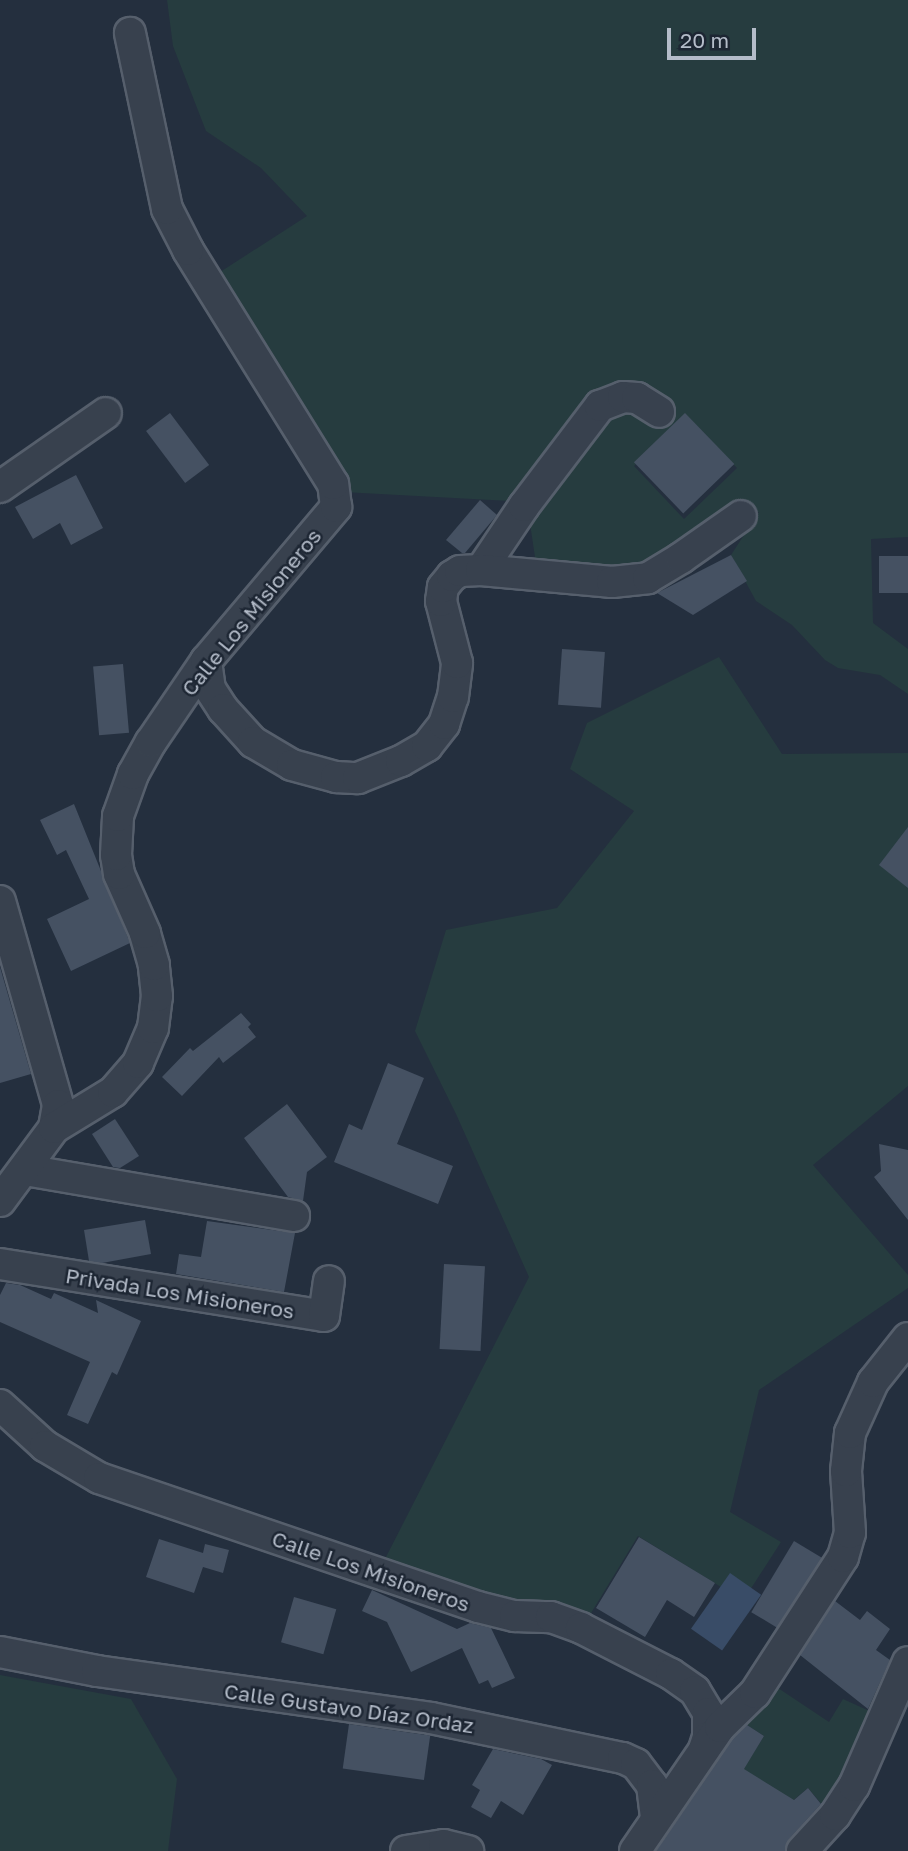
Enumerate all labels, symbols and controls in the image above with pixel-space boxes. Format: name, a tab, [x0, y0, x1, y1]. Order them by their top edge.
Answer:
scale bar	[670, 14, 759, 58]
text: 20 m	[680, 27, 729, 53]
street label: Calle Los Misioneros	[176, 523, 326, 701]
street label: Privada Los Misioneros	[64, 1262, 296, 1324]
street label: Calle Los Misioneros	[269, 1525, 473, 1617]
street label: Calle Gustavo Díaz Ordaz	[223, 1678, 475, 1738]

